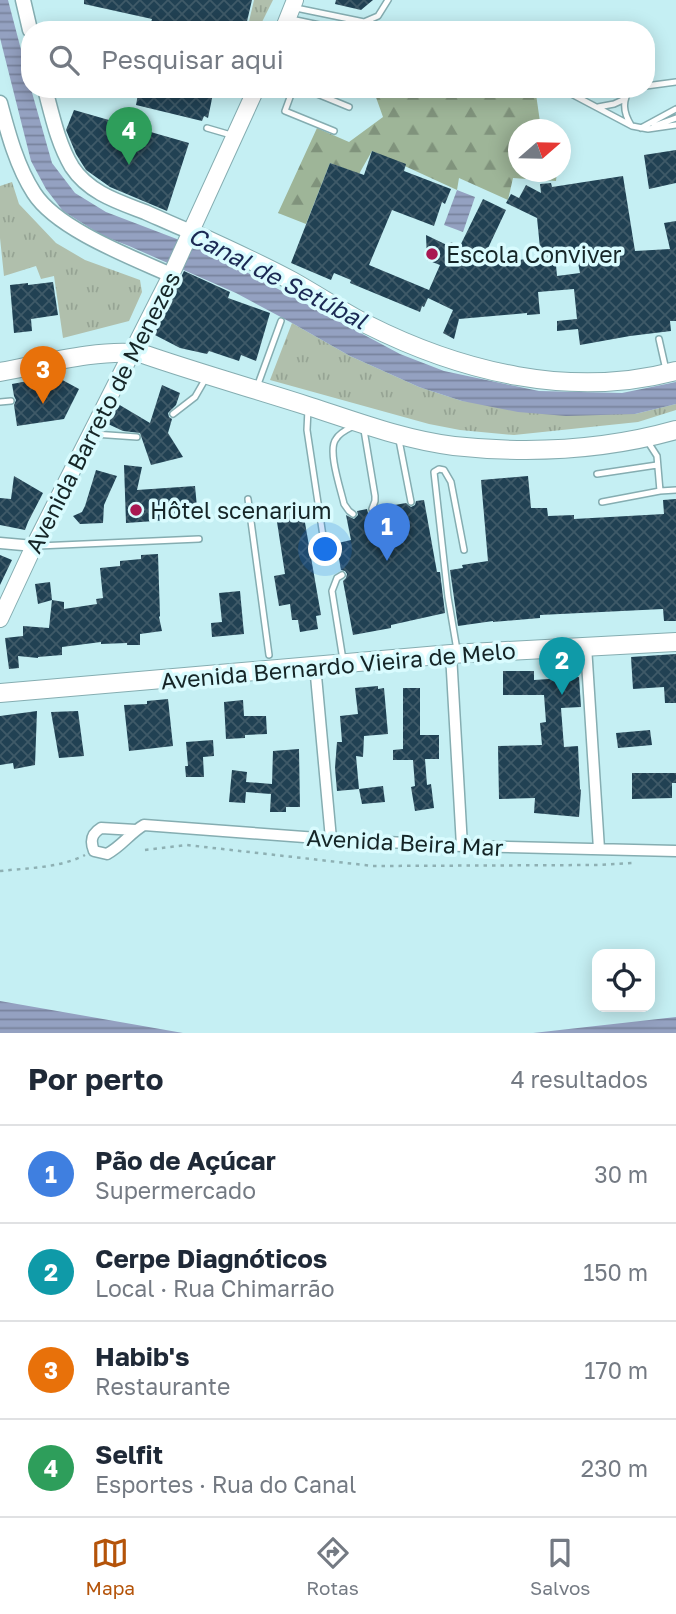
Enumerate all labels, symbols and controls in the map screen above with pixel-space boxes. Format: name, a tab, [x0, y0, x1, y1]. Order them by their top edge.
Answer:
search box	[21, 21, 655, 98]
icon: search	[45, 41, 83, 79]
text: Pesquisar aqui	[101, 44, 284, 75]
pin: 4	[106, 107, 152, 165]
north arrow	[508, 119, 571, 182]
water label: Canal de Setúbal	[184, 220, 373, 335]
place label: Escola Conviver	[446, 240, 622, 268]
marker: Escola Conviver	[424, 246, 440, 262]
street label: Avenida Barreto de Menezes	[19, 267, 185, 557]
pin: 3	[20, 346, 66, 404]
place label: Hôtel scenarium	[150, 496, 332, 524]
marker: Hôtel scenarium	[128, 502, 144, 518]
pin: 1	[364, 503, 410, 561]
your location	[308, 532, 342, 566]
street label: Avenida Bernardo Vieira de Melo	[159, 636, 517, 694]
pin: 2	[539, 637, 585, 695]
street label: Avenida Beira Mar	[306, 823, 504, 861]
map controls	[592, 949, 655, 1012]
button: locate	[592, 949, 655, 1012]
text: Por perto	[28, 1061, 163, 1097]
text: 4 resultados	[511, 1065, 648, 1093]
text: Pão de Açúcar	[95, 1145, 276, 1176]
text: 1	[45, 1160, 57, 1188]
text: 30 m	[594, 1160, 648, 1188]
text: Supermercado	[95, 1176, 256, 1204]
text: Cerpe Diagnóticos	[95, 1243, 327, 1274]
text: 2	[44, 1258, 58, 1286]
text: 150 m	[583, 1258, 648, 1286]
text: Local · Rua Chimarrão	[95, 1274, 335, 1302]
text: Habib's	[95, 1341, 190, 1372]
text: 3	[44, 1356, 58, 1384]
text: 170 m	[584, 1356, 648, 1384]
text: Restaurante	[95, 1372, 230, 1400]
text: Selfit	[95, 1439, 163, 1470]
text: 4	[44, 1454, 58, 1482]
text: 230 m	[581, 1454, 648, 1482]
text: Esportes · Rua do Canal	[95, 1470, 356, 1498]
tab: Mapa	[86, 1534, 135, 1599]
tab: Rotas	[306, 1534, 359, 1599]
tab: Salvos	[530, 1534, 590, 1599]

